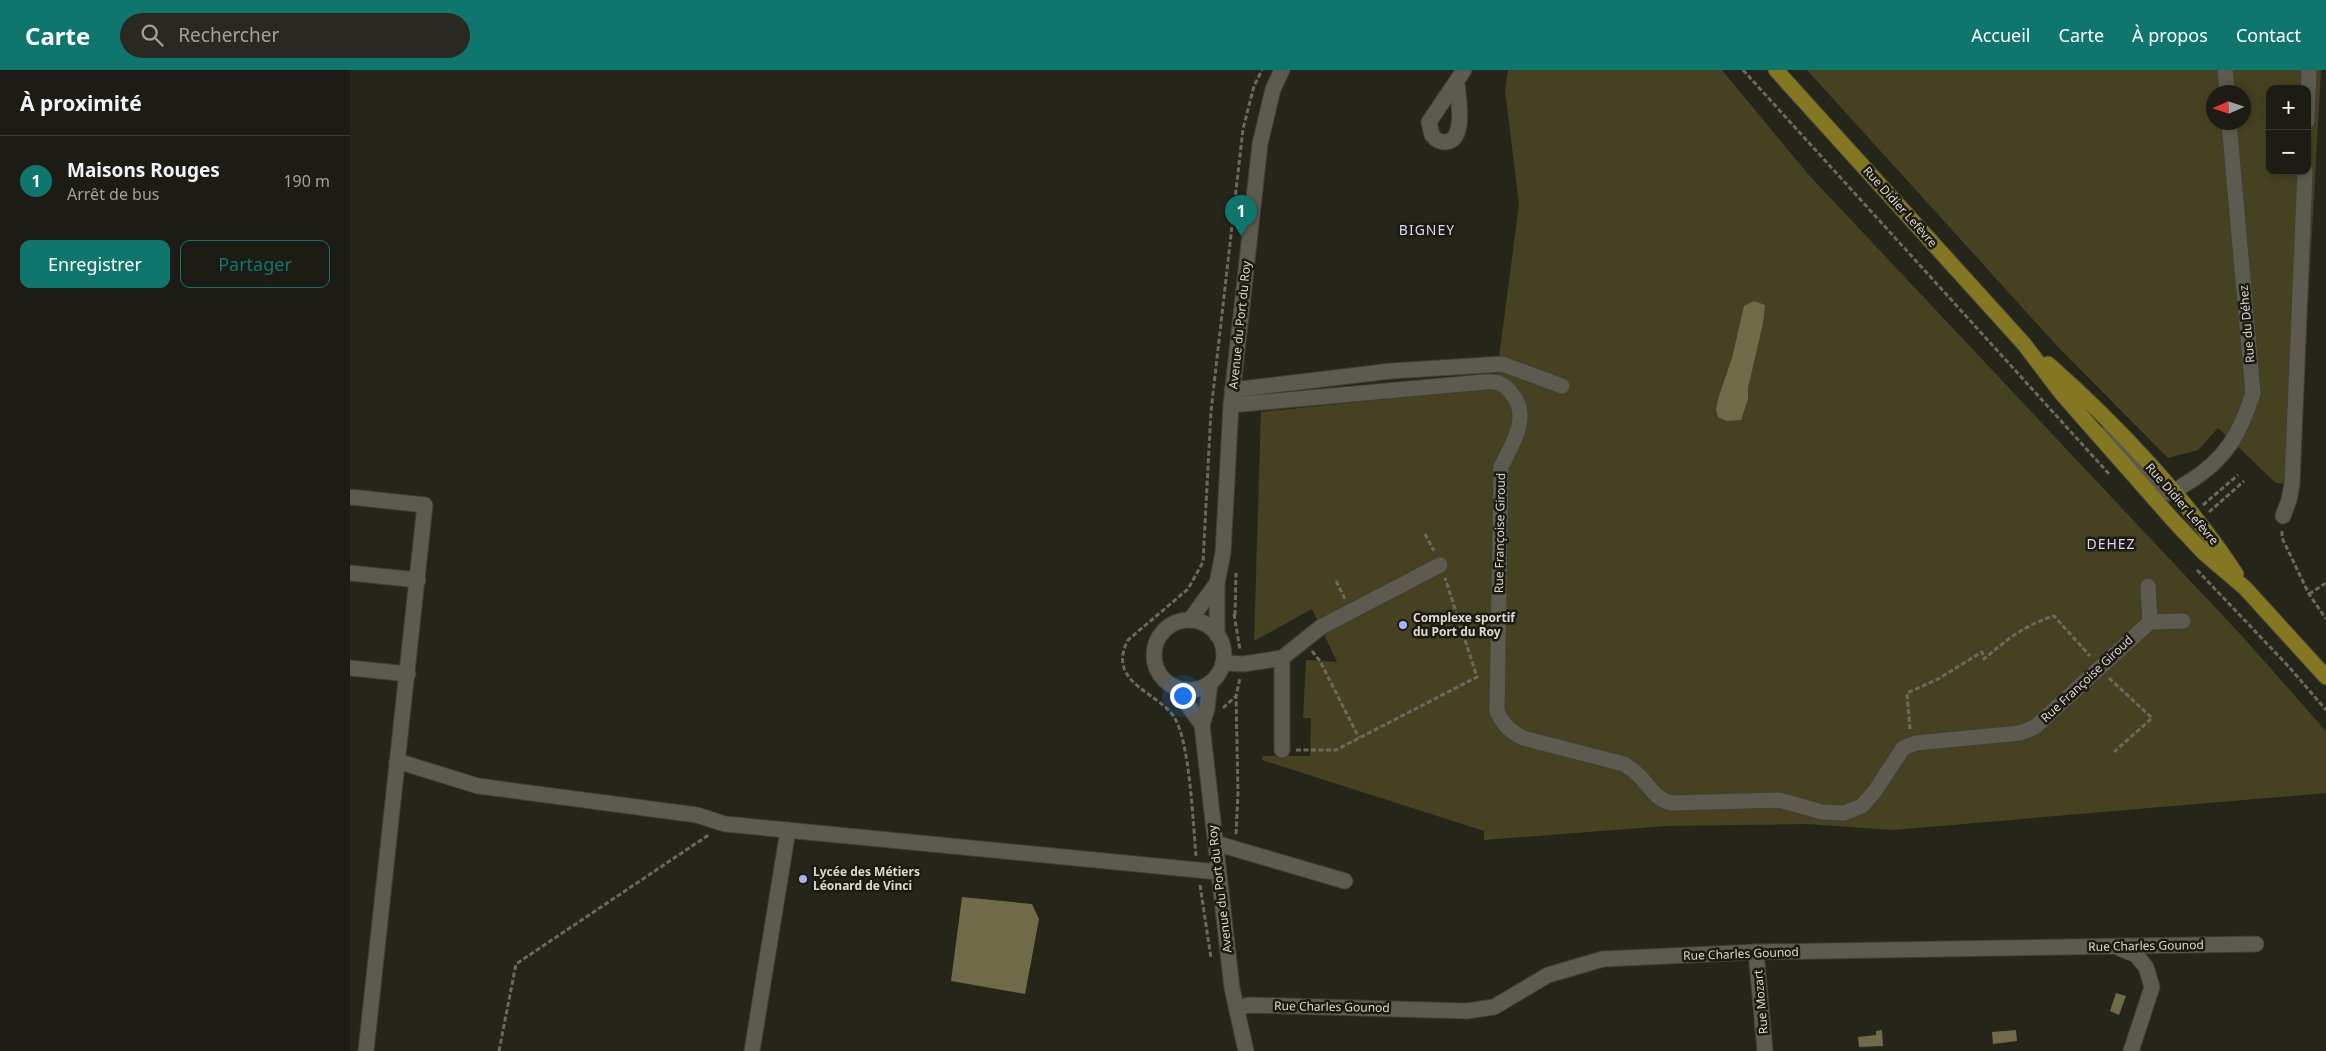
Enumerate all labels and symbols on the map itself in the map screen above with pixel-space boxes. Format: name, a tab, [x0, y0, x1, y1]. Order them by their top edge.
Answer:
north arrow	[2206, 85, 2251, 130]
street label: Rue Didier Lefèvre	[1860, 163, 1941, 251]
pin: 1	[1225, 195, 1257, 236]
district label: BIGNEY	[1399, 220, 1455, 239]
street label: Avenue du Port du Roy	[1224, 259, 1255, 390]
street label: Rue du Déhez	[2235, 284, 2258, 364]
street label: Rue Didier Lefèvre	[2142, 459, 2223, 548]
street label: Rue Françoise Giroud	[1490, 473, 1509, 593]
district label: DEHEZ	[2086, 534, 2136, 553]
place label: Complexe sportif du Port du Roy	[1413, 609, 1516, 640]
marker: Complexe sportif du Port du Roy	[1397, 619, 1409, 631]
street label: Rue Françoise Giroud	[2037, 631, 2136, 726]
your location	[1170, 683, 1196, 709]
street label: Avenue du Port du Roy	[1203, 823, 1236, 954]
place label: Lycée des Métiers Léonard de Vinci	[813, 863, 920, 894]
marker: Lycée des Métiers Léonard de Vinci	[797, 873, 809, 885]
street label: Rue Charles Gounod	[2088, 936, 2204, 955]
street label: Rue Charles Gounod	[1683, 943, 1799, 964]
street label: Rue Mozart	[1749, 969, 1772, 1035]
street label: Rue Charles Gounod	[1274, 997, 1390, 1016]

